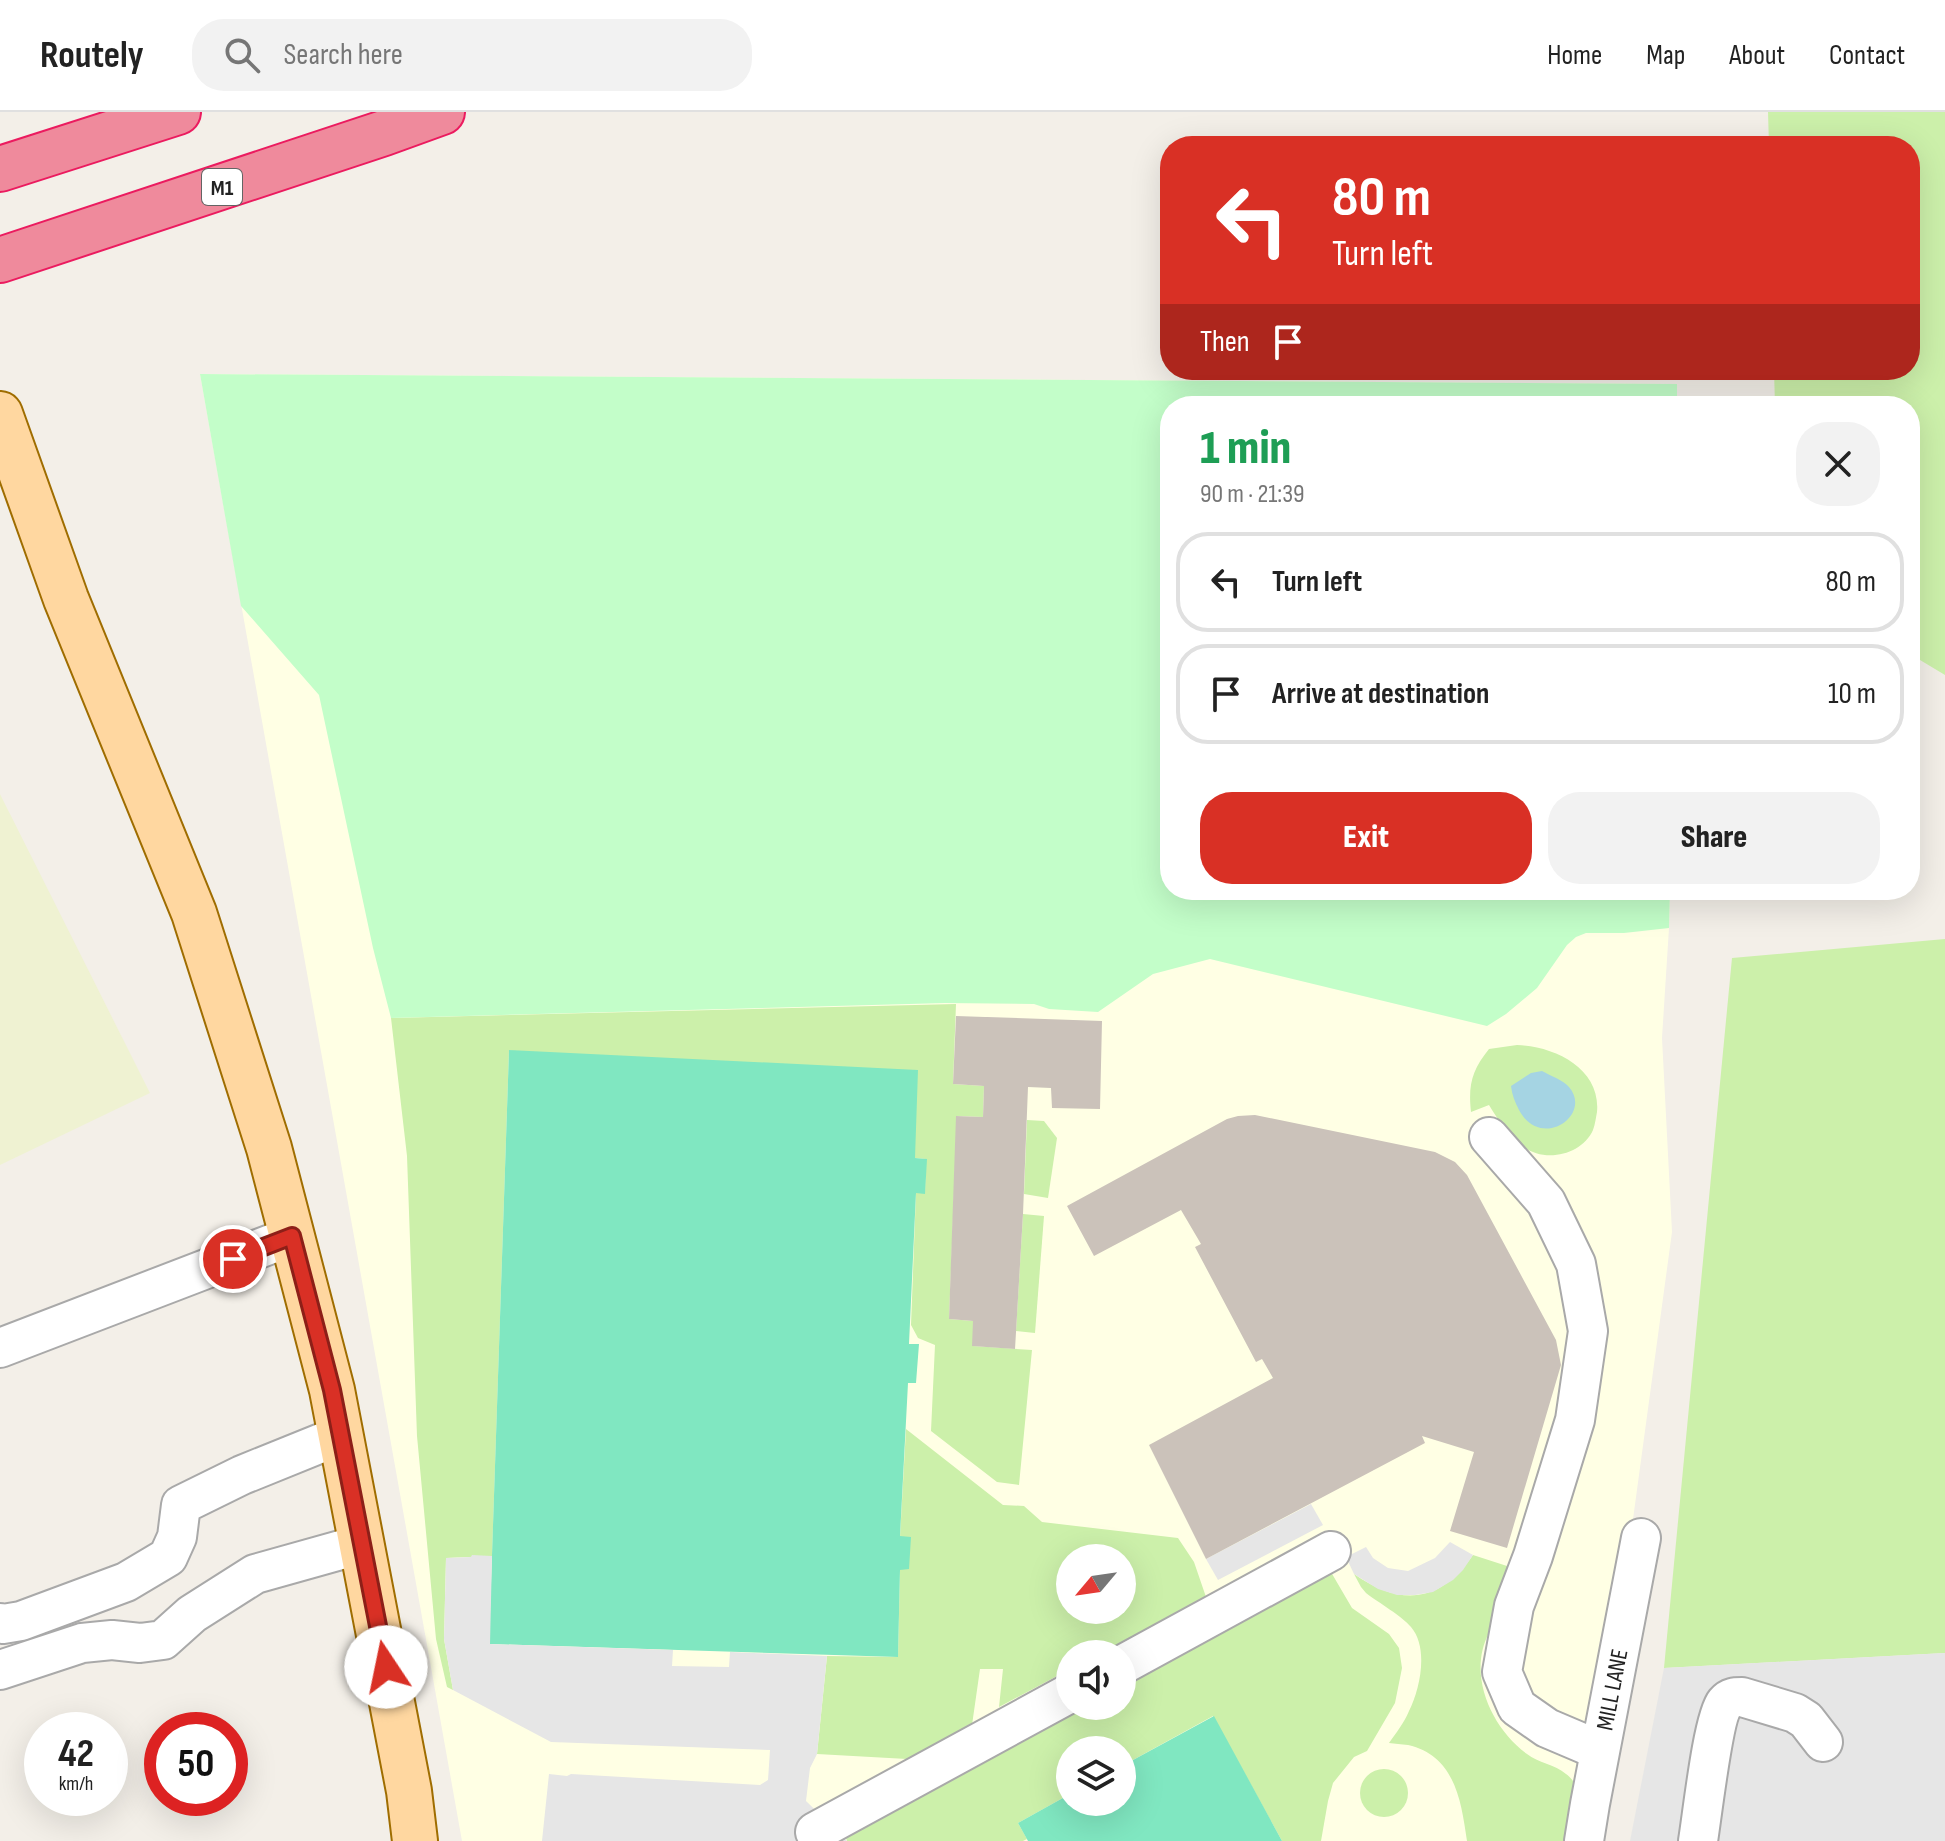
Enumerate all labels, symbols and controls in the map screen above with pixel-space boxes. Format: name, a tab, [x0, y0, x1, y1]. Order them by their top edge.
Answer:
search box	[192, 19, 752, 91]
text: Routely	[40, 33, 144, 78]
icon: search	[220, 33, 264, 77]
text: Search here	[284, 37, 403, 73]
text: Home	[1547, 39, 1602, 72]
text: Map	[1646, 39, 1685, 72]
text: About	[1729, 39, 1785, 72]
text: Contact	[1829, 39, 1905, 72]
text: 80 m	[1332, 165, 1431, 232]
icon: left	[1200, 168, 1304, 272]
road number: M1	[202, 169, 242, 205]
text: Turn left	[1332, 233, 1433, 276]
icon: arrive	[1266, 320, 1310, 364]
text: Then	[1200, 324, 1250, 360]
text: 1 min	[1200, 420, 1291, 477]
button: close	[1796, 422, 1880, 506]
text: 90 m · 21:39	[1200, 479, 1305, 510]
icon: left	[1204, 560, 1248, 604]
text: Turn left	[1272, 564, 1362, 600]
text: 80 m	[1825, 564, 1876, 600]
icon: arrive	[1204, 672, 1248, 716]
text: Arrive at destination	[1272, 676, 1489, 712]
text: 10 m	[1828, 676, 1876, 712]
button: Exit	[1200, 792, 1532, 884]
button: Share	[1548, 792, 1880, 884]
pin	[199, 1225, 267, 1293]
icon: arrive	[211, 1237, 255, 1281]
north arrow	[1056, 1544, 1136, 1624]
map controls	[1056, 1544, 1136, 1816]
position arrow	[344, 1625, 428, 1709]
button: sound	[1056, 1640, 1136, 1720]
street label: MILL LANE	[1590, 1647, 1634, 1733]
speed limit sign: 50	[144, 1712, 248, 1816]
text: 42	[58, 1730, 94, 1778]
button: layers	[1056, 1736, 1136, 1816]
text: km/h	[59, 1772, 93, 1796]

